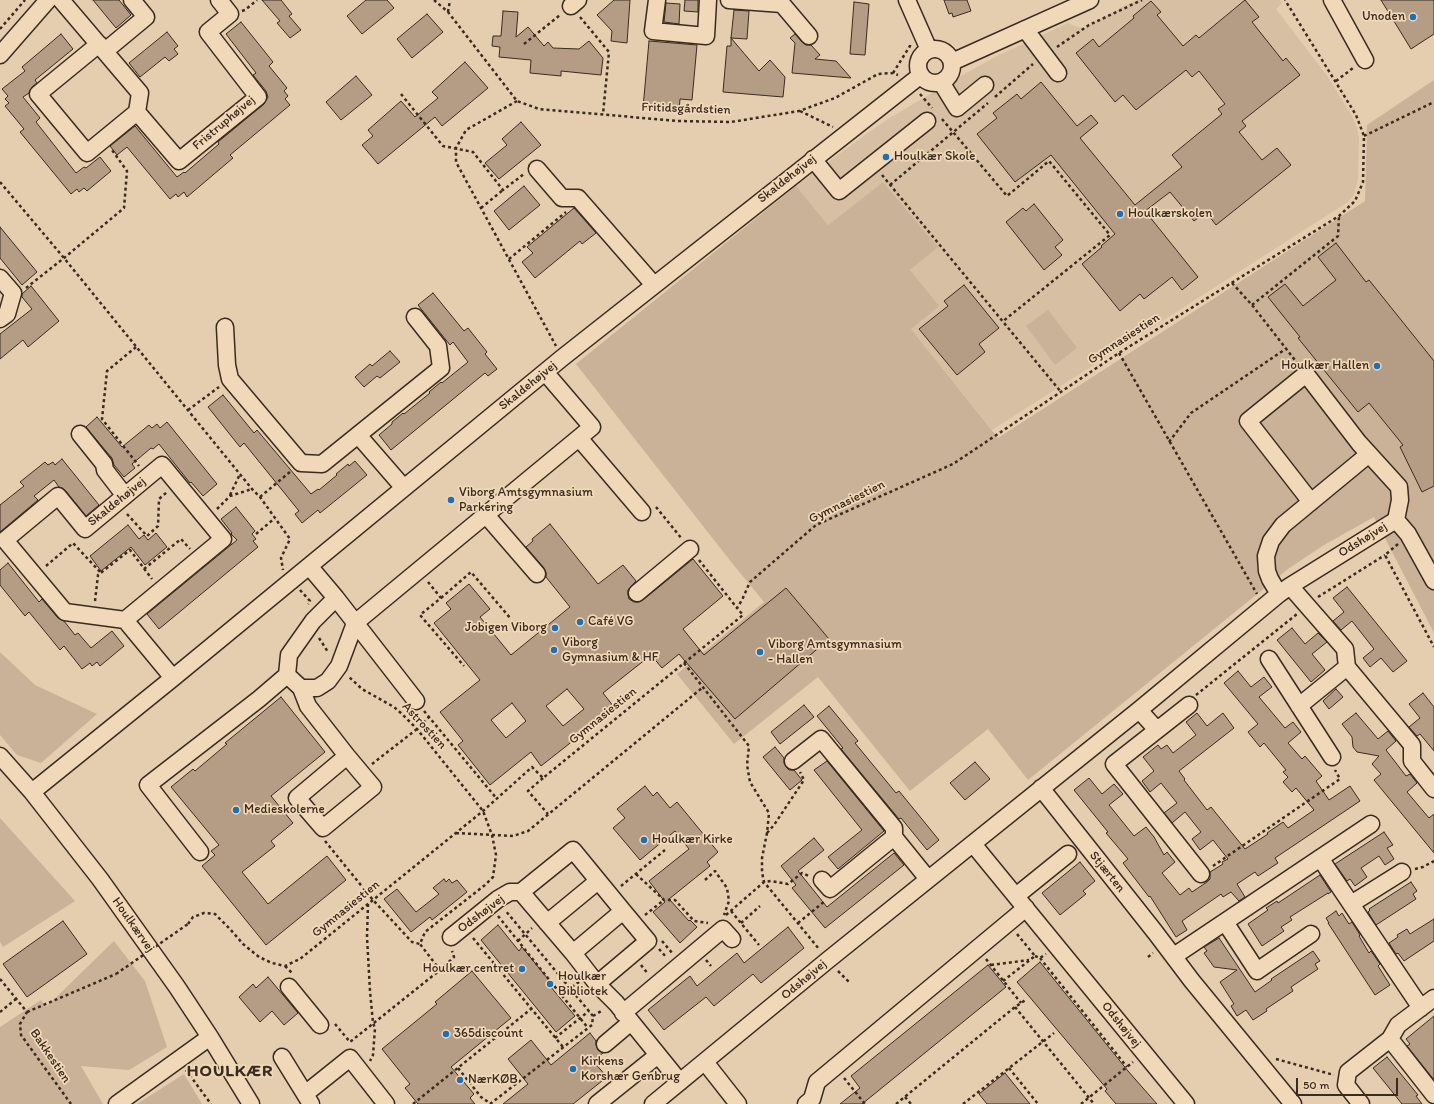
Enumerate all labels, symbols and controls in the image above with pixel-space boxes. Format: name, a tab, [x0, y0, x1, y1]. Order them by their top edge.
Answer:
place label: Unoden	[1362, 9, 1405, 25]
marker: Unoden	[1408, 12, 1418, 22]
street label: Fristruphøjvej	[190, 92, 258, 154]
street label: Fritidsgårdstien	[641, 100, 731, 118]
place label: Houlkær Skole	[894, 149, 975, 165]
street label: Skaldehøjvej	[755, 151, 819, 207]
marker: Houlkær Skole	[881, 152, 891, 162]
place label: Houlkærskolen	[1128, 206, 1212, 222]
marker: Houlkærskolen	[1115, 209, 1125, 219]
street label: Gymnasiestien	[1085, 310, 1163, 368]
street label: Skaldehøjvej	[496, 358, 560, 414]
place label: Houlkær Hallen	[1281, 358, 1369, 374]
marker: Houlkær Hallen	[1372, 361, 1382, 371]
street label: Skaldehøjvej	[85, 474, 149, 530]
street label: Gymnasiestien	[806, 477, 888, 527]
place label: Viborg Amtsgymnasium Parkering	[459, 485, 593, 516]
marker: Viborg Amtsgymnasium Parkering	[446, 495, 456, 505]
street label: Odshøjvej	[1336, 519, 1390, 561]
place label: Café VG	[588, 614, 633, 630]
marker: Café VG	[575, 617, 585, 627]
place label: Jobigen Viborg	[465, 620, 547, 636]
marker: Jobigen Viborg	[550, 623, 560, 633]
place label: Viborg Gymnasium & HF	[562, 635, 658, 666]
place label: Viborg Amtsgymnasium - Hallen	[768, 637, 902, 668]
marker: Viborg Gymnasium & HF	[549, 645, 559, 655]
marker: Viborg Amtsgymnasium - Hallen	[755, 647, 765, 657]
street label: Gymnasiestien	[566, 684, 640, 748]
street label: Astrostien	[398, 699, 450, 753]
place label: Medieskolerne	[244, 802, 325, 818]
marker: Medieskolerne	[231, 805, 241, 815]
place label: Houlkær Kirke	[652, 832, 733, 848]
marker: Houlkær Kirke	[639, 835, 649, 845]
street label: Stjærten	[1086, 848, 1128, 896]
street label: Gymnasiestien	[309, 877, 383, 941]
street label: Odshøjvej	[455, 891, 507, 937]
street label: Houlkærvej	[108, 894, 158, 956]
street label: Odshøjvej	[778, 957, 830, 1003]
place label: Houlkær centret	[423, 961, 514, 977]
marker: Houlkær centret	[517, 964, 527, 974]
place label: Houlkær Bibliotek	[558, 969, 608, 1000]
marker: Houlkær Bibliotek	[545, 979, 555, 989]
street label: Odshøjvej	[1098, 999, 1144, 1051]
street label: Bakkestien	[26, 1026, 74, 1086]
place label: 365discount	[454, 1026, 523, 1042]
marker: 365discount	[441, 1029, 451, 1039]
place label: Kirkens Korshær Genbrug	[581, 1054, 680, 1085]
district label: HOULKÆR	[187, 1062, 273, 1082]
marker: Kirkens Korshær Genbrug	[568, 1064, 578, 1074]
scale bar	[1298, 1070, 1400, 1096]
place label: NærKØB	[468, 1072, 518, 1088]
marker: NærKØB	[455, 1075, 465, 1085]
text: 50 m	[1303, 1078, 1329, 1092]

